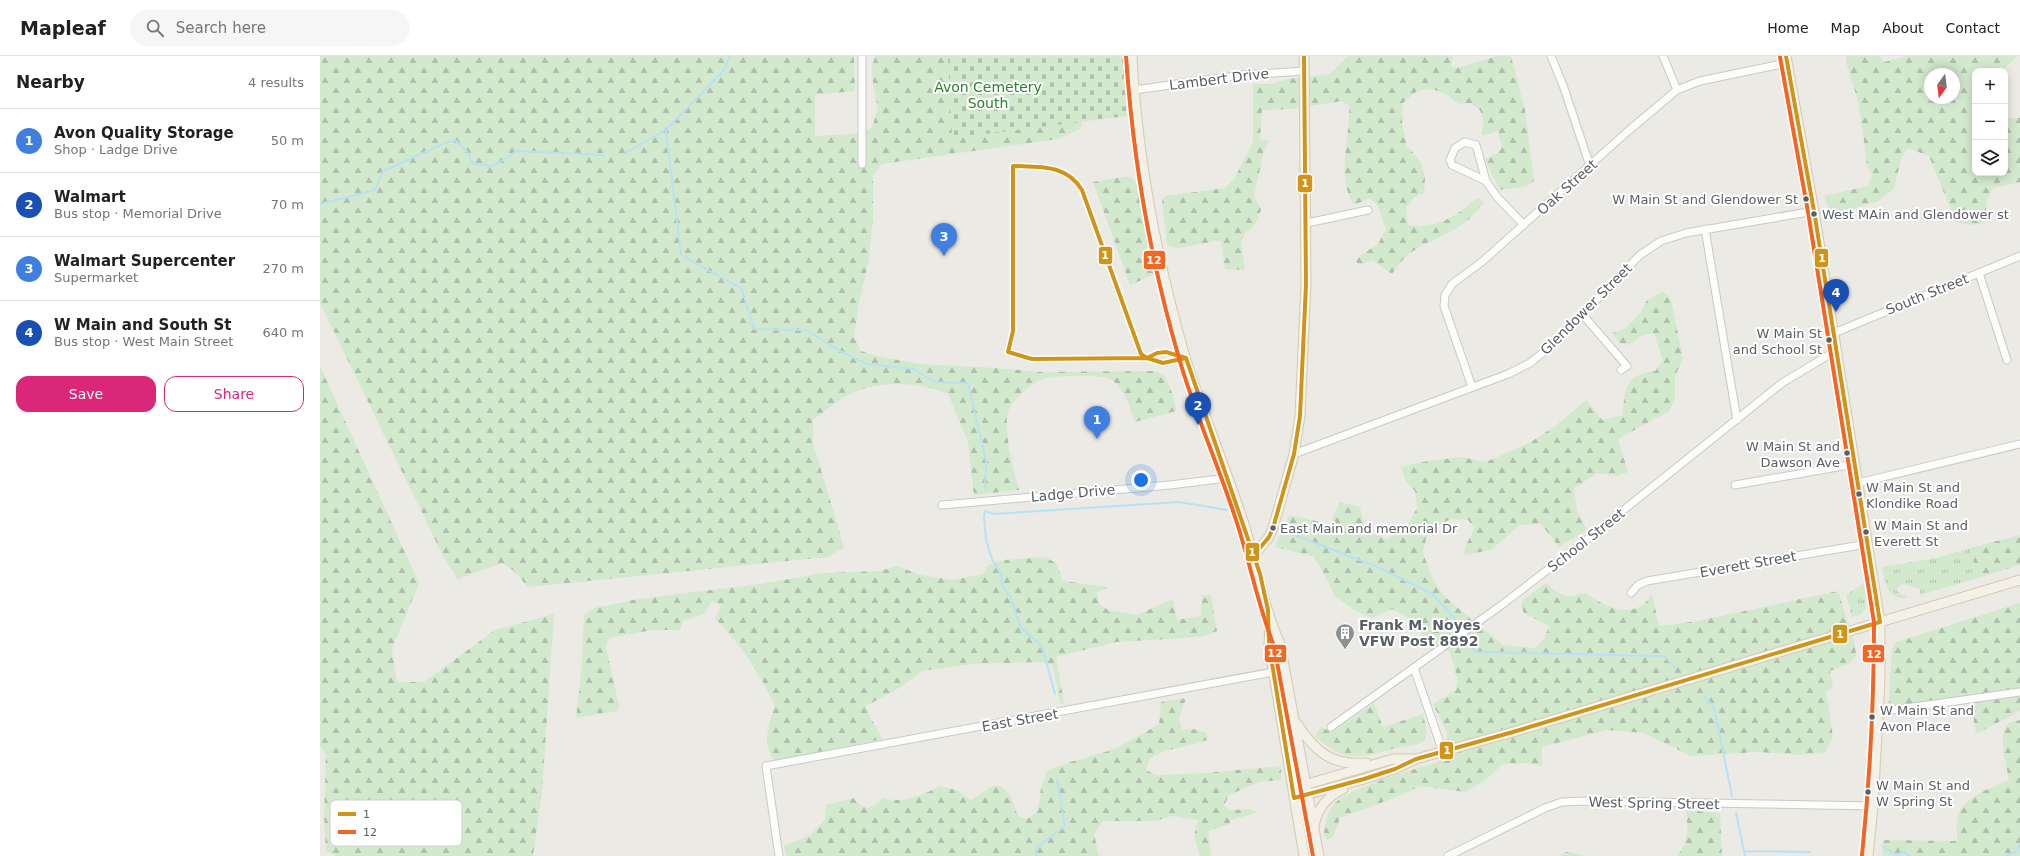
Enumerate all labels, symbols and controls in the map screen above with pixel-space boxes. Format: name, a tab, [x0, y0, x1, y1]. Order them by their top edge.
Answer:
search box	[130, 10, 410, 46]
text: Mapleaf	[20, 17, 106, 39]
icon: search	[144, 17, 166, 39]
text: Search here	[176, 19, 266, 37]
text: Home	[1767, 20, 1809, 36]
text: Map	[1831, 20, 1860, 36]
text: About	[1882, 20, 1924, 36]
text: Contact	[1946, 20, 2000, 36]
street label: Lambert Drive	[1168, 65, 1270, 93]
north arrow	[1924, 68, 1960, 104]
map controls	[1972, 68, 2008, 176]
button: +	[1972, 68, 2008, 104]
text: Nearby	[16, 72, 85, 92]
text: 4 results	[248, 75, 304, 90]
park label: Avon Cemetery South	[934, 79, 1042, 111]
button: −	[1972, 104, 2008, 140]
text: Avon Quality Storage	[54, 124, 234, 142]
text: 1	[24, 133, 34, 148]
text: 50 m	[271, 133, 304, 148]
button: layers	[1972, 140, 2008, 176]
text: Shop · Ladge Drive	[54, 142, 178, 157]
street label: Oak Street	[1534, 156, 1600, 218]
line badge: 1	[1297, 174, 1313, 193]
text: 1	[1301, 177, 1309, 190]
text: Walmart	[54, 188, 126, 206]
place label: W Main St and Glendower St	[1612, 192, 1798, 207]
marker: W Main St and Glendower St	[1801, 194, 1811, 204]
text: 2	[24, 197, 34, 212]
text: 70 m	[271, 197, 304, 212]
text: Bus stop · Memorial Drive	[54, 206, 222, 221]
place label: West MAin and Glendower st	[1822, 207, 2009, 222]
marker: West MAin and Glendower st	[1809, 209, 1819, 219]
pin: 3	[931, 223, 957, 256]
line badge: 1	[1098, 246, 1113, 265]
line badge: 1	[1814, 248, 1829, 268]
text: 1	[1101, 249, 1109, 262]
line badge: 12	[1143, 250, 1166, 270]
text: Walmart Supercenter	[54, 252, 235, 270]
text: 1	[1818, 252, 1826, 265]
text: 12	[1146, 254, 1162, 267]
street label: Glendower Street	[1537, 260, 1635, 358]
text: 3	[24, 261, 34, 276]
text: 270 m	[262, 261, 304, 276]
text: Supermarket	[54, 270, 138, 285]
street label: South Street	[1883, 270, 1971, 318]
pin: 4	[1823, 279, 1849, 312]
text: W Main and South St	[54, 316, 231, 334]
text: 4	[24, 325, 34, 340]
text: 640 m	[262, 325, 304, 340]
place label: W Main St and School St	[1733, 326, 1822, 357]
text: Bus stop · West Main Street	[54, 334, 233, 349]
marker: W Main St and School St	[1824, 335, 1834, 345]
button: Save	[16, 376, 156, 412]
button: Share	[164, 376, 304, 412]
pin: 2	[1185, 392, 1211, 425]
pin: 1	[1084, 406, 1110, 439]
place label: W Main St and Dawson Ave	[1746, 439, 1840, 470]
marker: W Main St and Dawson Ave	[1842, 448, 1852, 458]
your location	[1131, 470, 1151, 490]
place label: W Main St and Klondike Road	[1866, 480, 1960, 511]
street label: Ladge Drive	[1030, 481, 1116, 505]
marker: W Main St and Klondike Road	[1854, 489, 1864, 499]
street label: School Street	[1544, 505, 1628, 575]
place label: W Main St and Everett St	[1874, 518, 1968, 549]
place label: East Main and memorial Dr	[1280, 521, 1458, 536]
marker: East Main and memorial Dr	[1268, 523, 1278, 533]
marker: W Main St and Everett St	[1861, 527, 1871, 537]
line badge: 1	[1245, 542, 1260, 562]
text: 1	[1248, 546, 1256, 559]
street label: Everett Street	[1698, 548, 1798, 580]
place label: Frank M. Noyes VFW Post 8892	[1359, 617, 1481, 649]
building icon: Frank M. Noyes VFW Post 8892	[1334, 622, 1356, 650]
line badge: 1	[1832, 624, 1848, 644]
text: 1	[1836, 628, 1844, 641]
line badge: 12	[1264, 644, 1287, 663]
line badge: 12	[1862, 644, 1885, 663]
text: 12	[1267, 647, 1283, 660]
text: 12	[1866, 648, 1882, 661]
place label: W Main St and Avon Place	[1880, 703, 1974, 734]
street label: East Street	[981, 705, 1060, 735]
marker: W Main St and Avon Place	[1867, 712, 1877, 722]
line badge: 1	[1439, 741, 1454, 760]
text: 1	[1443, 744, 1451, 757]
place label: W Main St and W Spring St	[1876, 778, 1970, 809]
marker: W Main St and W Spring St	[1863, 787, 1873, 797]
street label: West Spring Street	[1588, 794, 1720, 812]
legend	[330, 800, 462, 846]
text: 1	[363, 808, 370, 821]
text: 12	[363, 826, 377, 839]

